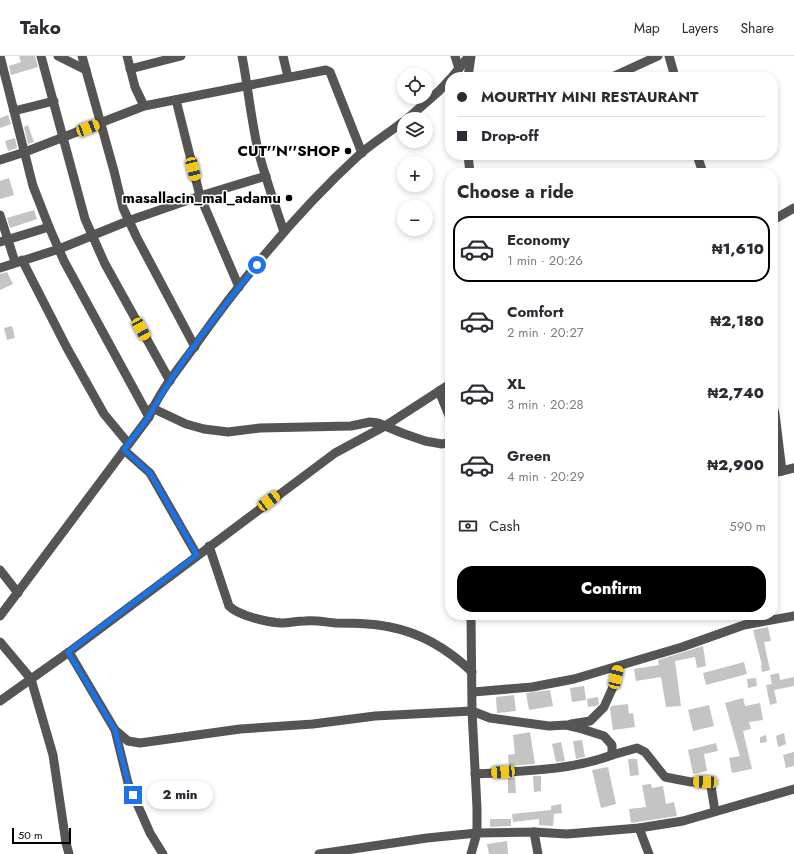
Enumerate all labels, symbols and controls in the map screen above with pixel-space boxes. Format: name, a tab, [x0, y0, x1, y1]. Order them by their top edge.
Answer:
text: Tako	[20, 14, 61, 41]
text: Map	[634, 18, 660, 38]
text: Layers	[682, 18, 718, 38]
text: Share	[740, 18, 774, 38]
map controls	[397, 68, 433, 236]
button: locate	[397, 68, 433, 104]
text: MOURTHY MINI RESTAURANT	[481, 86, 699, 108]
button: layers	[397, 112, 433, 148]
car	[75, 118, 101, 138]
text: Drop-off	[481, 125, 539, 147]
place label: CUT''N''SHOP	[237, 140, 340, 162]
marker: CUT''N''SHOP	[343, 146, 353, 156]
car	[184, 156, 202, 182]
button: +	[397, 156, 433, 192]
text: Choose a ride	[457, 179, 574, 205]
place label: masallacin_mal_adamu	[123, 187, 281, 209]
marker: masallacin_mal_adamu	[284, 193, 294, 203]
button: −	[397, 200, 433, 236]
text: Economy	[507, 229, 570, 251]
icon: car	[459, 231, 495, 267]
text: ₦1,610	[712, 238, 764, 260]
text: 1 min · 20:26	[507, 251, 583, 270]
route start	[248, 256, 266, 274]
text: Comfort	[507, 301, 564, 323]
icon: car	[459, 303, 495, 339]
text: ₦2,180	[710, 310, 764, 332]
car	[130, 316, 152, 342]
text: 2 min · 20:27	[507, 323, 584, 342]
text: XL	[507, 373, 525, 395]
icon: car	[459, 375, 495, 411]
text: ₦2,740	[707, 382, 764, 404]
text: 3 min · 20:28	[507, 395, 584, 414]
text: Green	[507, 445, 551, 467]
icon: car	[459, 447, 495, 483]
text: ₦2,900	[707, 454, 764, 476]
text: 4 min · 20:29	[507, 467, 585, 486]
car	[256, 489, 282, 513]
icon: cash	[457, 515, 479, 537]
text: Cash	[489, 515, 520, 537]
text: 590 m	[729, 517, 766, 536]
button: Confirm	[457, 566, 766, 612]
car	[607, 664, 625, 690]
car	[491, 765, 515, 779]
car	[693, 776, 717, 788]
callout: 2 min	[147, 781, 213, 809]
text: 2 min	[163, 785, 197, 804]
route end	[124, 786, 142, 804]
scale bar	[12, 826, 71, 845]
text: 50 m	[18, 827, 43, 843]

